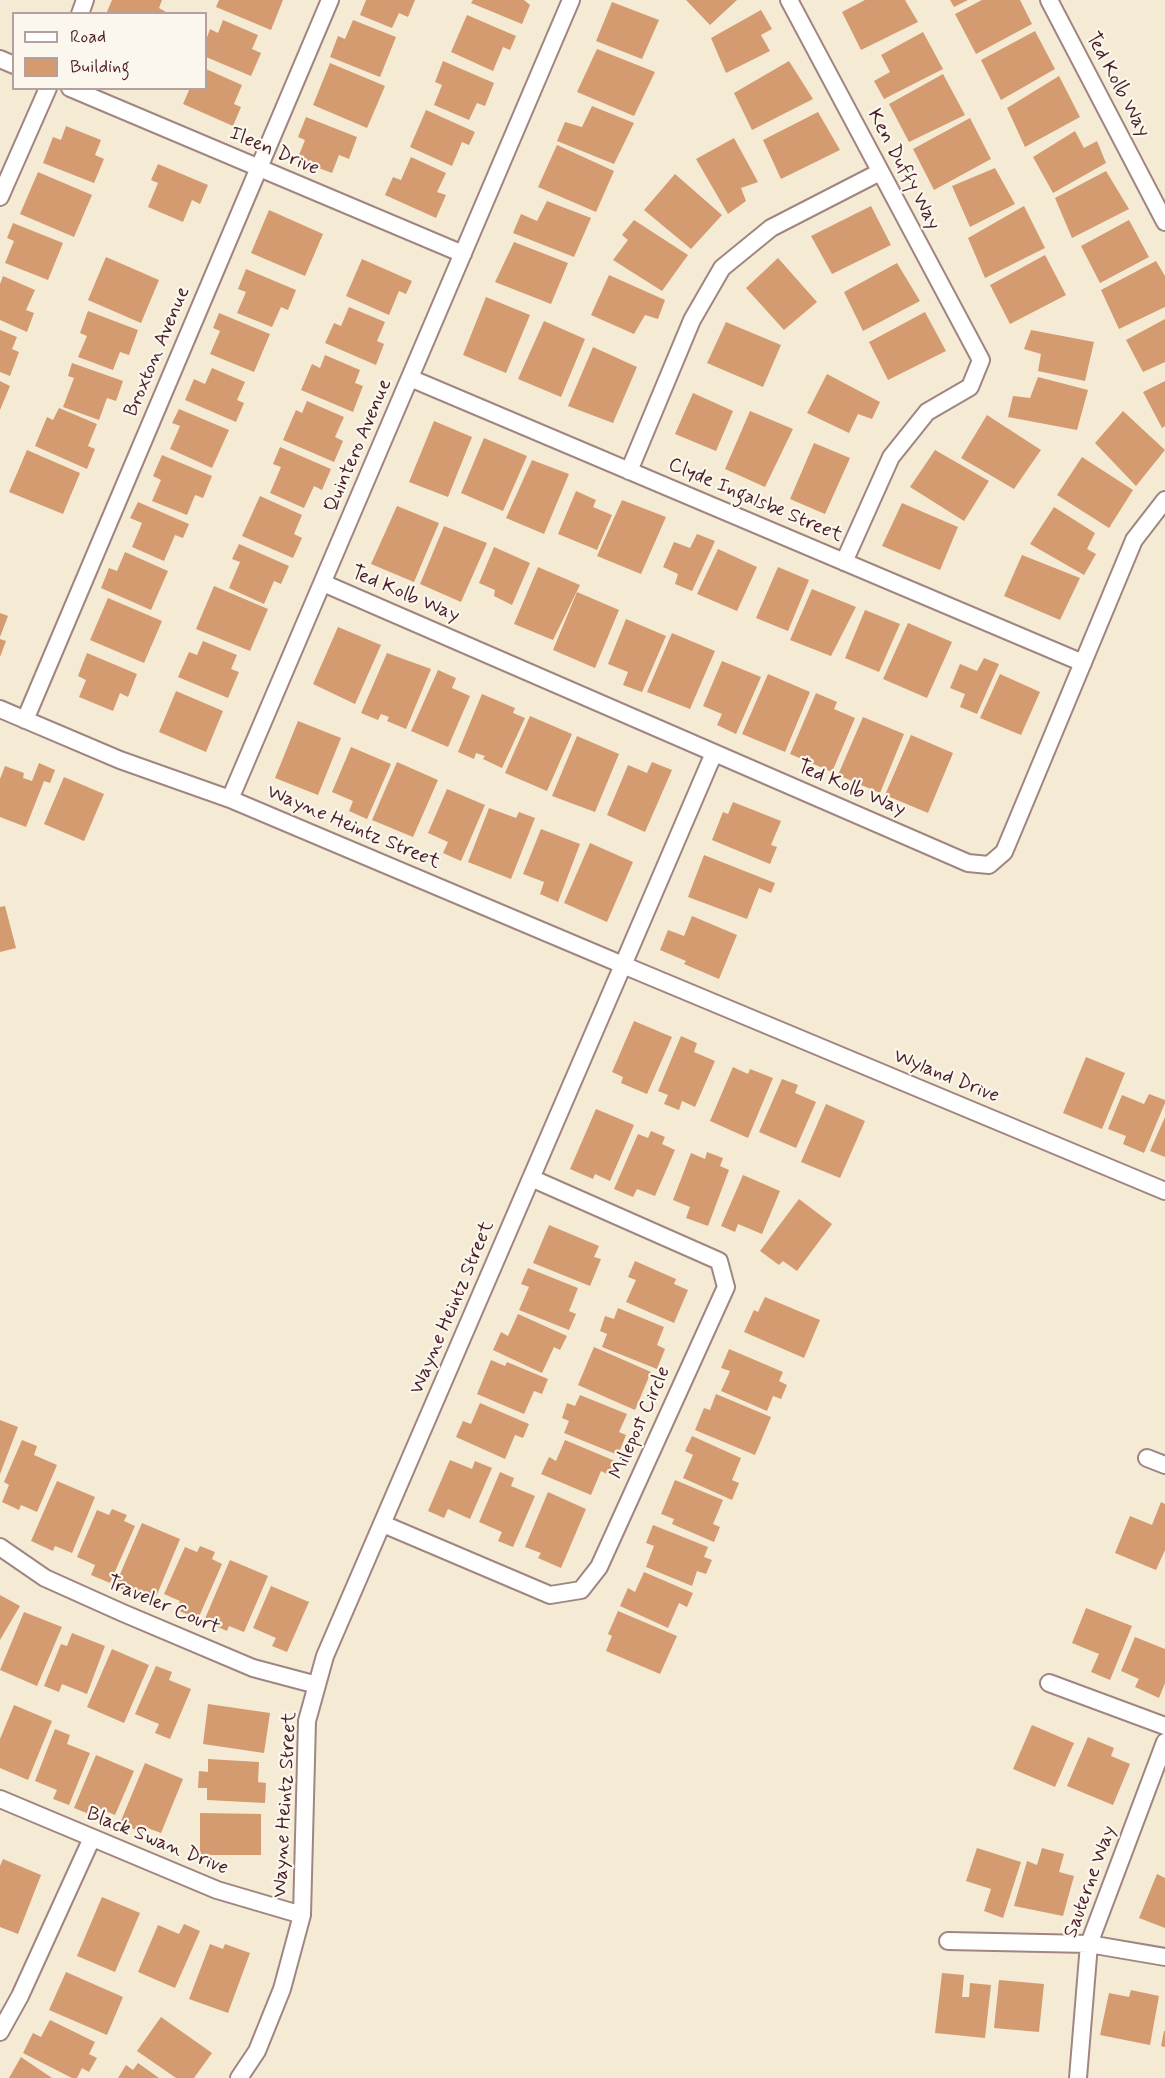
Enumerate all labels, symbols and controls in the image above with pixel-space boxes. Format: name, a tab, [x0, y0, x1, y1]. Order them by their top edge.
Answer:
legend	[12, 12, 207, 90]
text: Road	[70, 25, 106, 49]
street label: Ted Kolb Way	[1079, 28, 1155, 142]
text: Building	[70, 55, 130, 79]
street label: Ken Duffy Way	[861, 105, 945, 235]
street label: Ileen Drive	[226, 122, 322, 182]
street label: Broxton Avenue	[120, 283, 196, 421]
street label: Quintero Avenue	[320, 376, 398, 516]
street label: Clyde Ingalsbe Street	[664, 453, 846, 549]
street label: Ted Kolb Way	[347, 561, 463, 629]
street label: Ted Kolb Way	[793, 755, 909, 823]
street label: Wayne Heintz Street	[263, 781, 443, 875]
street label: Wyland Drive	[890, 1045, 1002, 1109]
street label: Wayne Heintz Street	[406, 1218, 500, 1398]
street label: Milepost Circle	[605, 1363, 677, 1483]
street label: Traveler Court	[103, 1571, 223, 1641]
street label: Wayne Heintz Street	[269, 1712, 303, 1898]
street label: Black Swan Drive	[83, 1803, 231, 1881]
street label: Sauterne Way	[1060, 1823, 1122, 1941]

